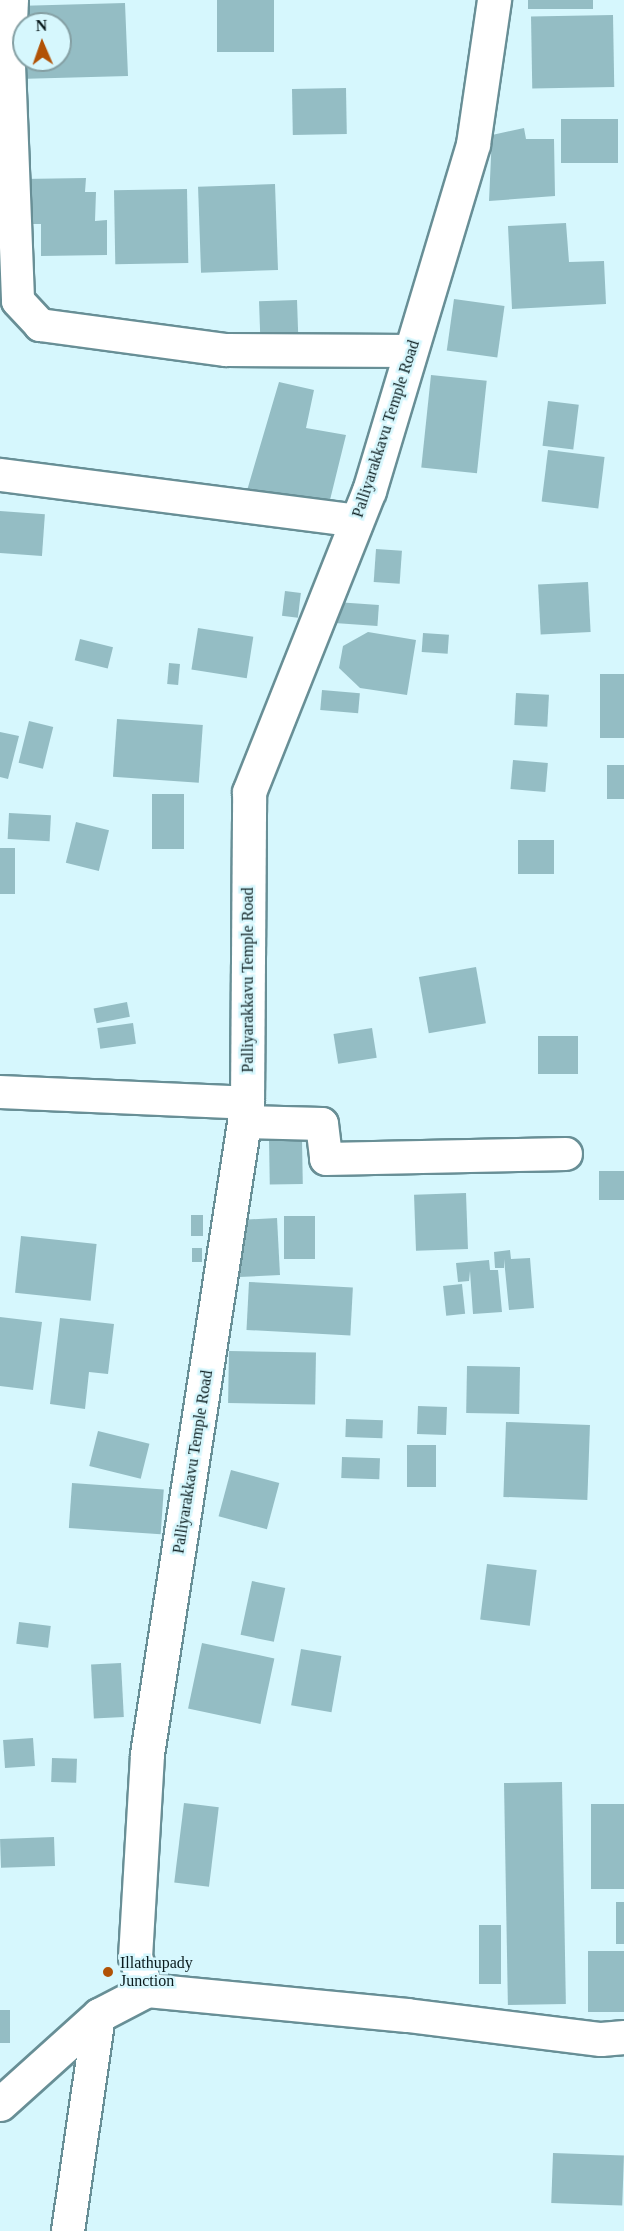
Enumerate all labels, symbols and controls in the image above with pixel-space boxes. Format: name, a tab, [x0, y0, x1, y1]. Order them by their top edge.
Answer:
north arrow	[12, 12, 72, 72]
text: N	[35, 17, 47, 34]
street label: Palliyarakkavu Temple Road	[348, 338, 424, 520]
street label: Palliyarakkavu Temple Road	[238, 887, 258, 1073]
street label: Palliyarakkavu Temple Road	[169, 1369, 217, 1555]
place label: Illathupady Junction	[120, 1953, 193, 1991]
marker: Illathupady Junction	[101, 1965, 115, 1979]

